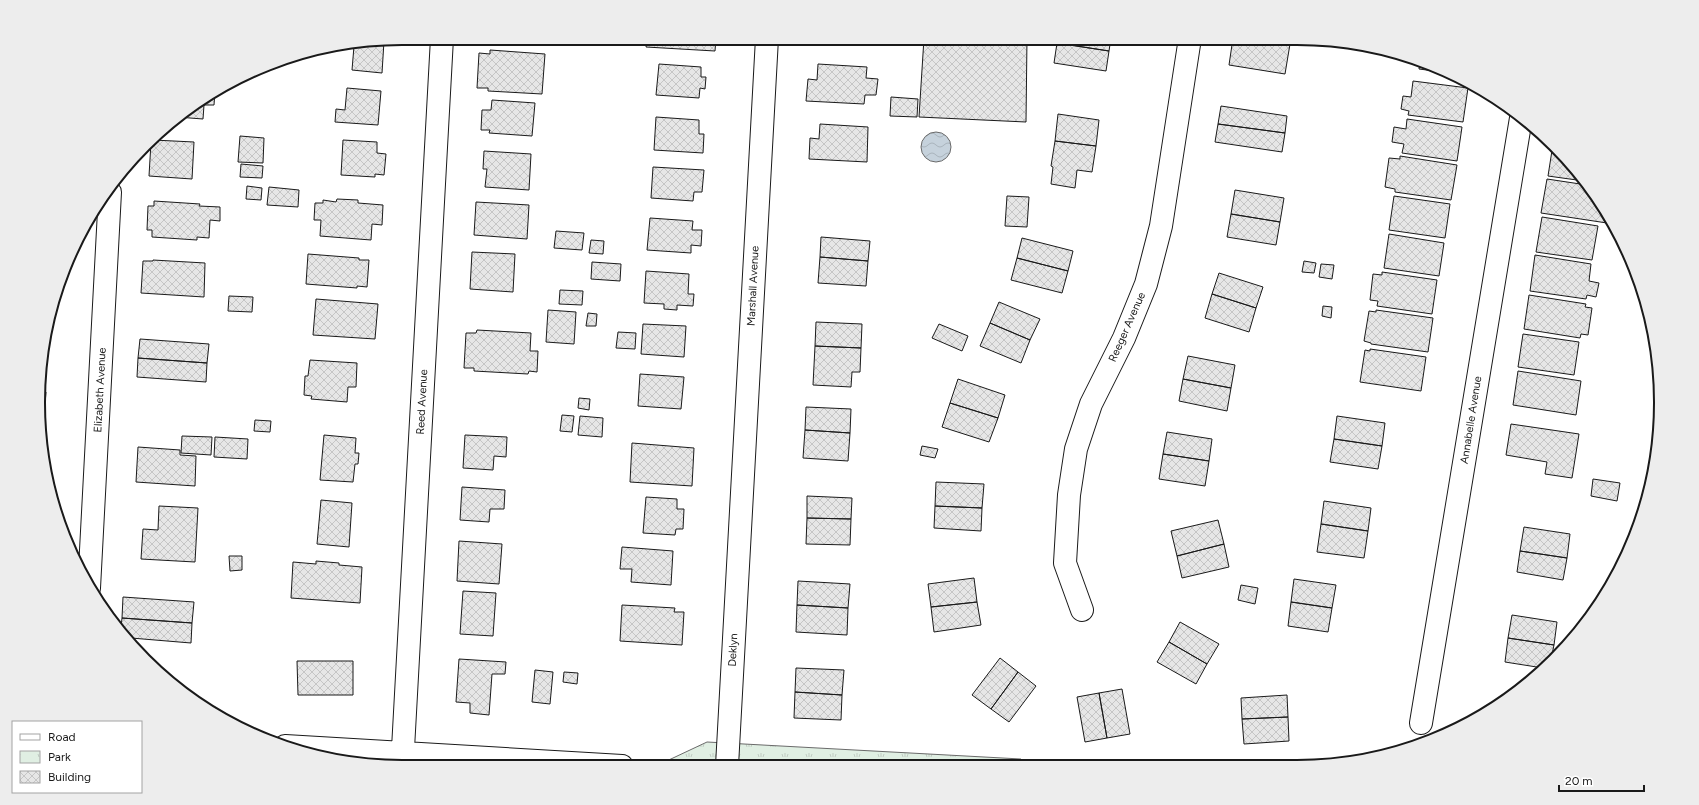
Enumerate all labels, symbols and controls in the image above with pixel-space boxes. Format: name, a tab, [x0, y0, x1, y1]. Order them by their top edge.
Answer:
street label: Marshall Avenue	[744, 246, 762, 326]
street label: Reeger Avenue	[1106, 290, 1148, 364]
street label: Elizabeth Avenue	[91, 347, 109, 433]
street label: Reed Avenue	[414, 369, 430, 435]
street label: Annabelle Avenue	[1458, 375, 1484, 465]
street label: Deklyn	[726, 633, 740, 667]
legend	[12, 721, 142, 793]
text: Road	[48, 730, 76, 744]
text: Park	[48, 750, 71, 764]
scale bar	[1559, 767, 1644, 793]
text: Building	[48, 770, 91, 784]
text: 20 m	[1565, 774, 1593, 788]

